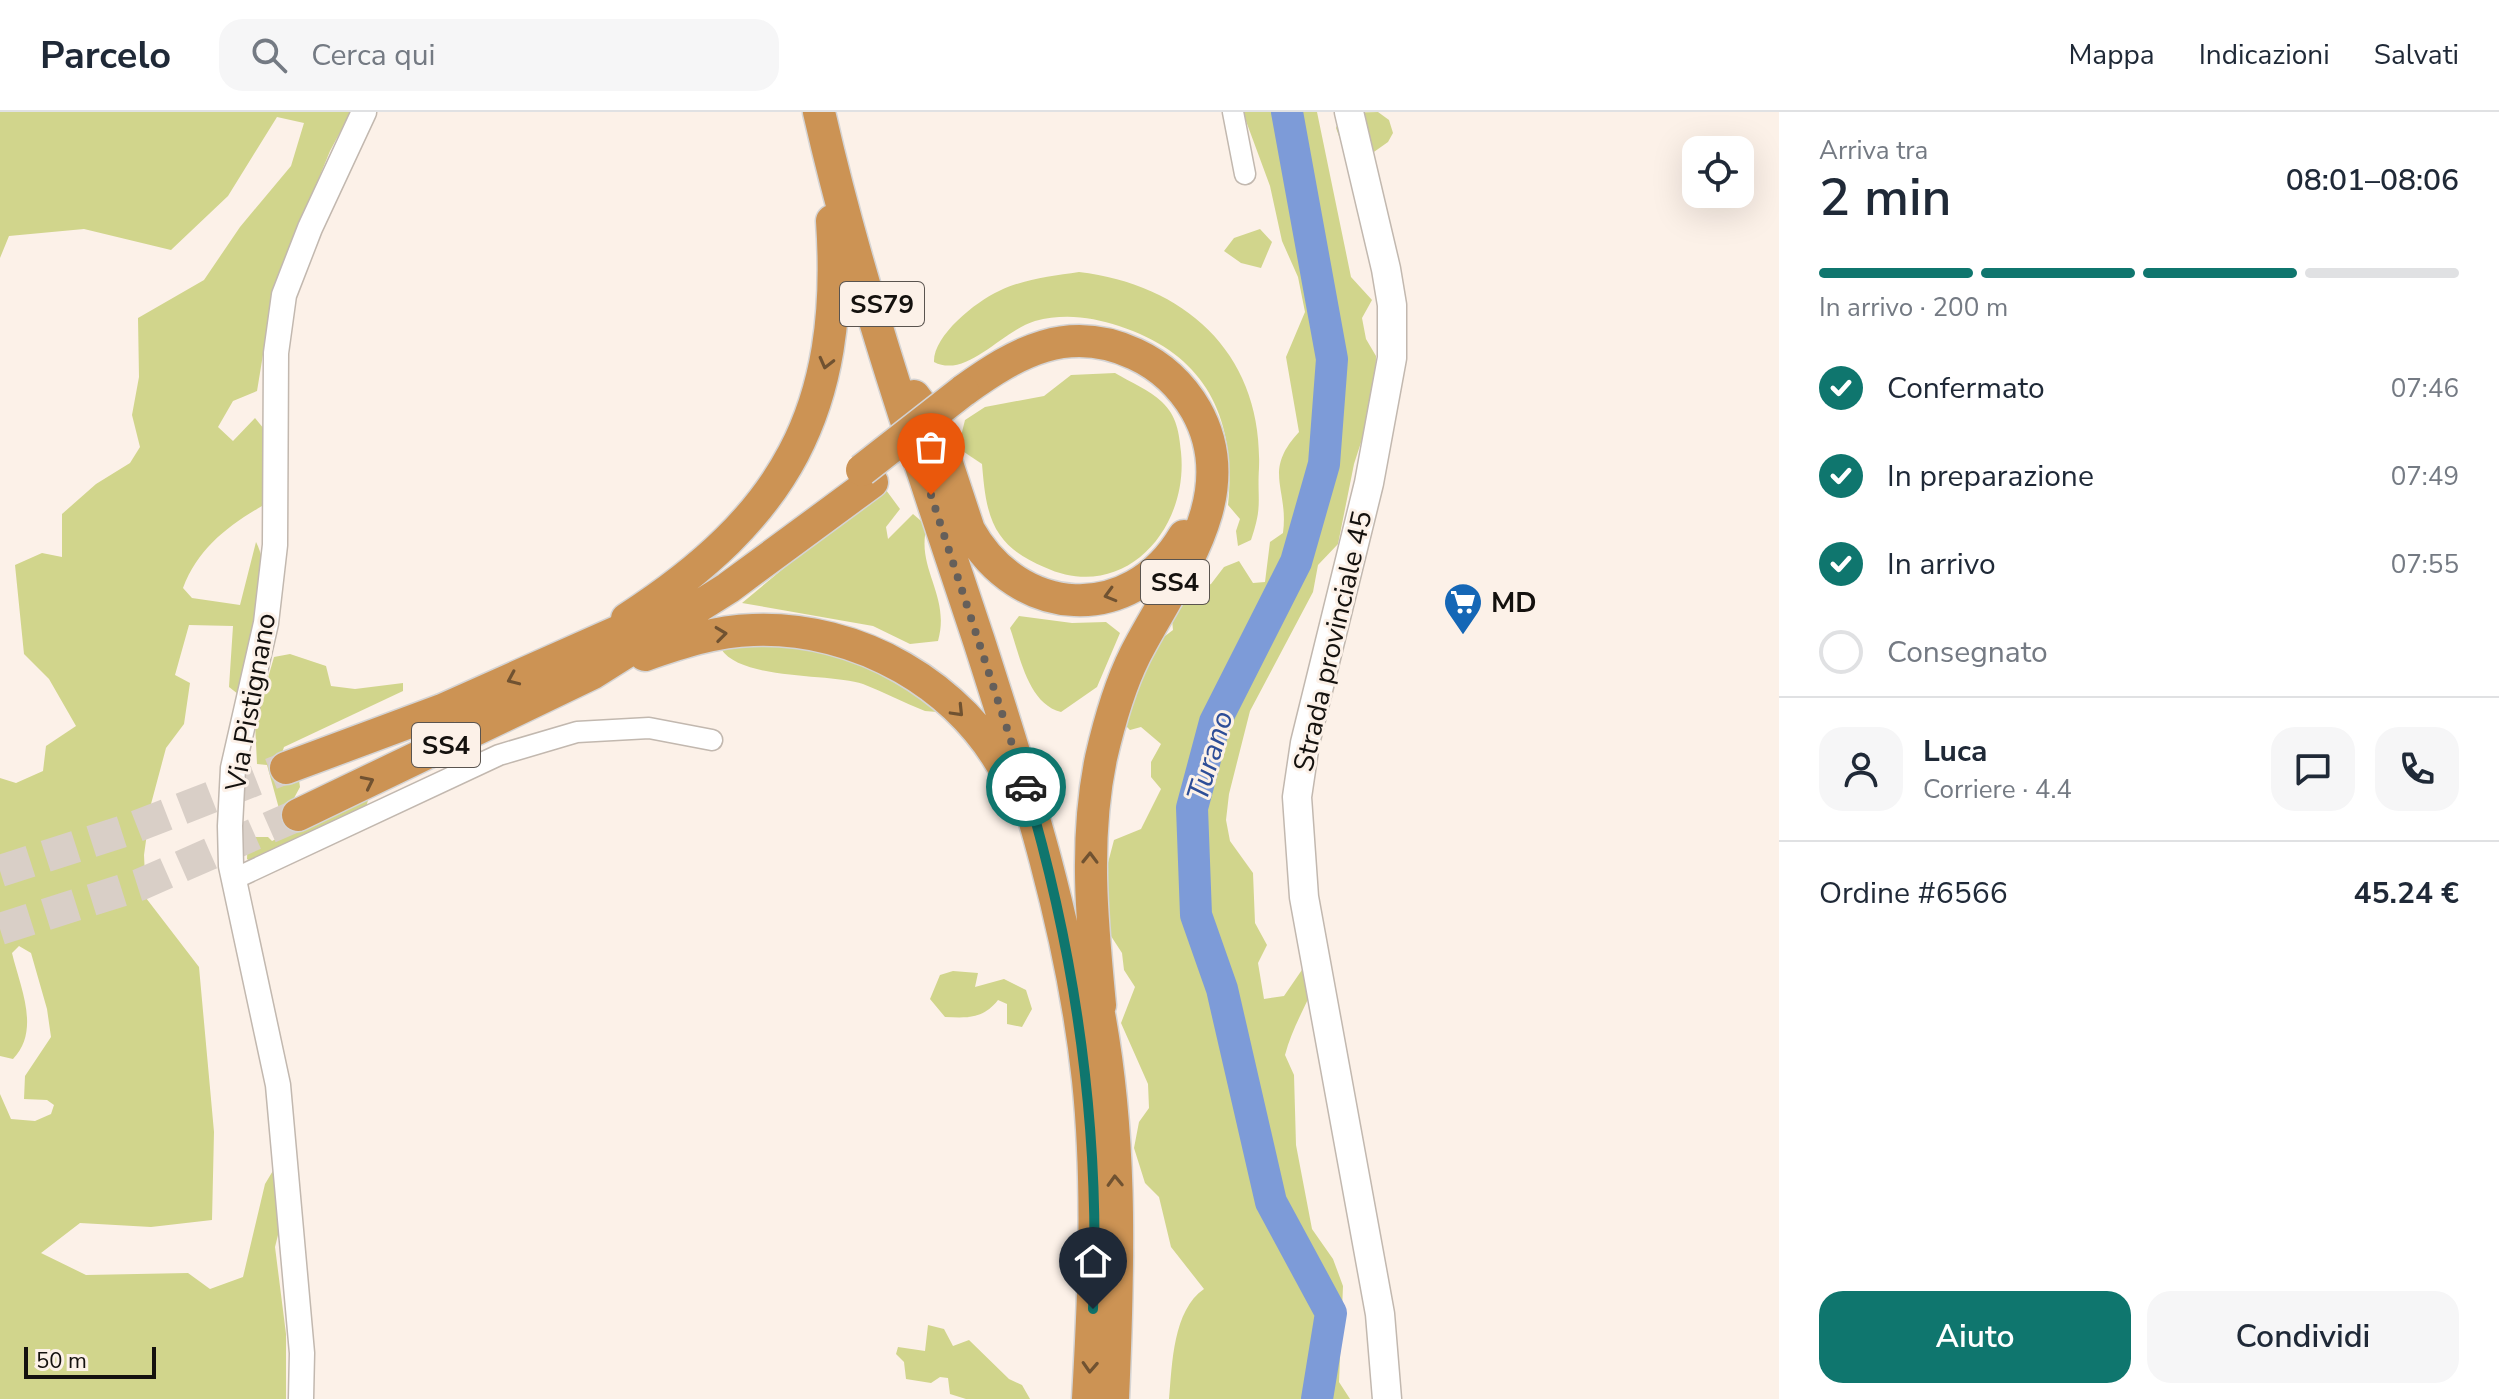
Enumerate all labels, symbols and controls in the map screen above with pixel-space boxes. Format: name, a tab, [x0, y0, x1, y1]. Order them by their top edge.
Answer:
search box	[219, 19, 779, 91]
text: Parcelo	[40, 30, 171, 81]
icon: search	[247, 33, 291, 77]
text: Cerca qui	[311, 35, 436, 76]
text: Mappa	[2068, 36, 2155, 74]
text: Indicazioni	[2199, 36, 2330, 74]
text: Salvati	[2374, 36, 2459, 74]
text: Arriva tra	[1819, 133, 1928, 168]
map controls	[1682, 136, 1754, 208]
button: locate	[1682, 136, 1754, 208]
text: 08:01–08:06	[2286, 160, 2459, 201]
text: 2 min	[1819, 162, 1952, 233]
road number: SS79	[840, 282, 924, 326]
text: In arrivo · 200 m	[1819, 290, 2008, 325]
one-way arrow	[818, 355, 835, 369]
icon: check	[1819, 366, 1863, 410]
text: Confermato	[1887, 368, 2045, 409]
text: 07:46	[2391, 371, 2459, 406]
pin	[897, 413, 965, 495]
icon: bag	[909, 425, 953, 469]
icon: check	[1819, 454, 1863, 498]
text: In preparazione	[1887, 456, 2094, 497]
text: 07:49	[2391, 459, 2459, 494]
street label: Strada provinciale 45	[1284, 507, 1381, 775]
icon: check	[1819, 542, 1863, 586]
text: In arrivo	[1887, 544, 1996, 585]
text: 07:55	[2391, 547, 2459, 582]
road number: SS4	[1141, 560, 1209, 604]
supermarket icon: MD	[1442, 581, 1484, 636]
place label: MD	[1491, 584, 1537, 622]
one-way arrow	[1103, 586, 1117, 602]
street label: Via Pistignano	[216, 610, 285, 795]
one-way arrow	[715, 625, 728, 642]
text: Consegnato	[1887, 632, 2048, 673]
one-way arrow	[507, 669, 521, 685]
one-way arrow	[949, 702, 963, 716]
water label: Turano	[1177, 706, 1244, 807]
road number: SS4	[412, 723, 480, 767]
button: person	[1819, 727, 1903, 811]
button: chat	[2271, 727, 2355, 811]
button: phone	[2375, 727, 2459, 811]
text: Luca	[1923, 731, 1987, 772]
courier	[986, 747, 1066, 827]
icon: car	[1004, 765, 1048, 809]
text: Corriere · 4.4	[1923, 772, 2072, 807]
one-way arrow	[360, 776, 375, 792]
one-way arrow	[1082, 851, 1099, 864]
text: Ordine #6566	[1819, 873, 2008, 914]
text: 45.24 €	[2353, 873, 2459, 914]
one-way arrow	[1107, 1174, 1124, 1187]
pin	[1059, 1227, 1127, 1309]
icon: home	[1071, 1239, 1115, 1283]
button: Aiuto	[1819, 1291, 2131, 1383]
button: Condividi	[2147, 1291, 2459, 1383]
scale bar	[24, 1343, 156, 1379]
text: 50 m	[36, 1346, 87, 1376]
one-way arrow	[1082, 1361, 1099, 1374]

